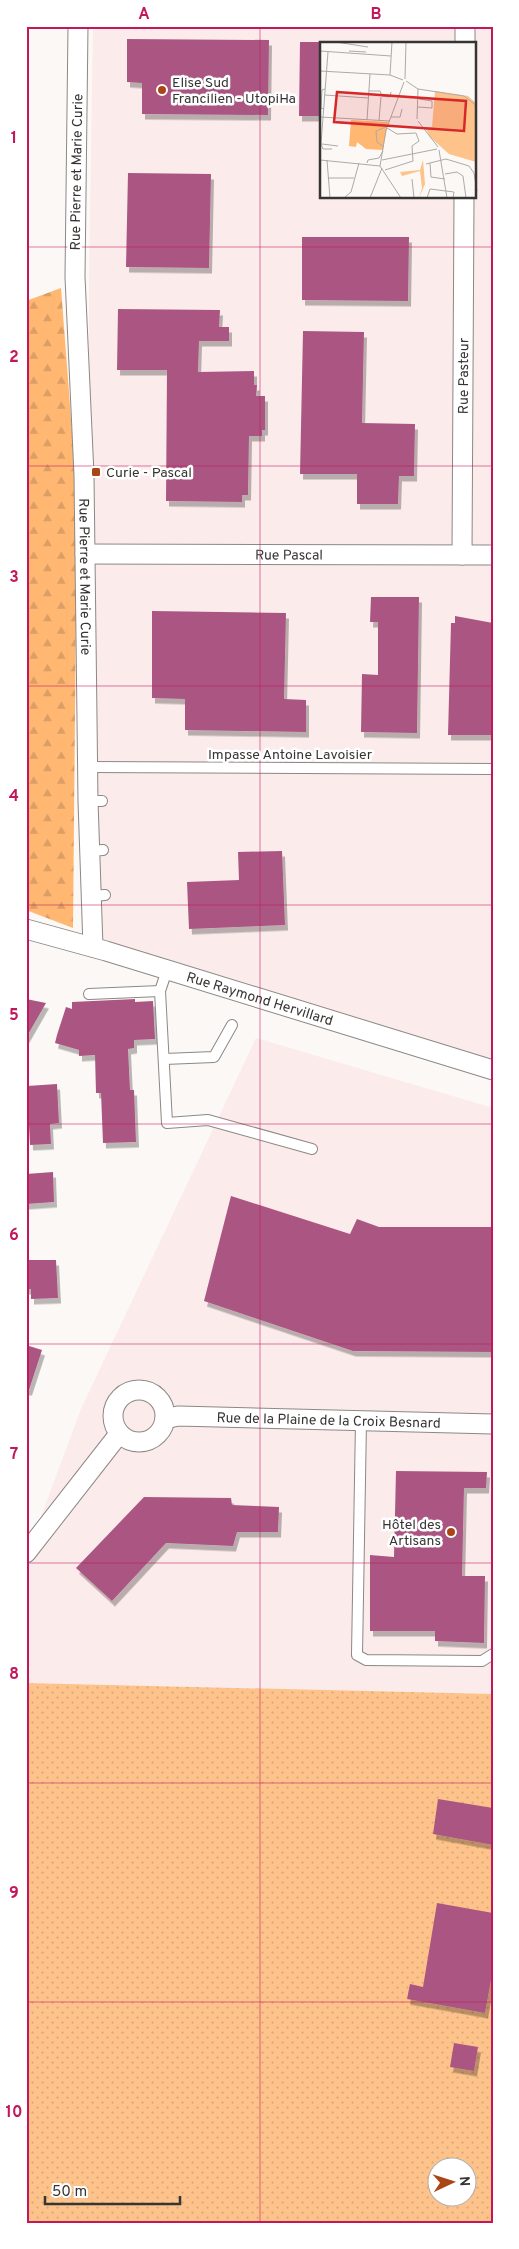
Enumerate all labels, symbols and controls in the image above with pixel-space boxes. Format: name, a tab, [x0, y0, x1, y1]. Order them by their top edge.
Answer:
text: A	[138, 5, 150, 25]
text: B	[370, 5, 382, 25]
inset map	[320, 42, 476, 199]
place label: Elise Sud Francilien - UtopiHa	[172, 75, 296, 108]
marker: Elise Sud Francilien - UtopiHa	[156, 84, 168, 96]
street label: Rue Pierre et Marie Curie	[68, 94, 87, 251]
text: 1	[11, 129, 17, 149]
street label: Rue Pasteur	[456, 337, 473, 414]
text: 2	[9, 348, 19, 368]
place label: Curie - Pascal	[106, 465, 192, 482]
marker: Curie - Pascal	[90, 466, 102, 478]
street label: Rue Pierre et Marie Curie	[74, 498, 93, 655]
street label: Rue Pascal	[255, 547, 323, 565]
text: 3	[9, 568, 19, 588]
street label: Impasse Antoine Lavoisier	[208, 747, 373, 764]
text: 4	[9, 787, 19, 807]
street label: Rue Raymond Hervillard	[184, 969, 335, 1030]
text: 5	[9, 1006, 19, 1026]
text: 6	[9, 1226, 19, 1246]
street label: Rue de la Plaine de la Croix Besnard	[216, 1410, 441, 1433]
text: 7	[10, 1445, 18, 1465]
place label: Hôtel des Artisans	[382, 1517, 441, 1550]
marker: Hôtel des Artisans	[445, 1526, 457, 1538]
text: 8	[9, 1665, 19, 1685]
text: 9	[9, 1884, 19, 1904]
text: 10	[6, 2103, 22, 2123]
north arrow	[426, 2156, 476, 2206]
scale bar	[45, 2174, 180, 2206]
text: N	[455, 2176, 472, 2187]
text: 50 m	[52, 2183, 87, 2202]

